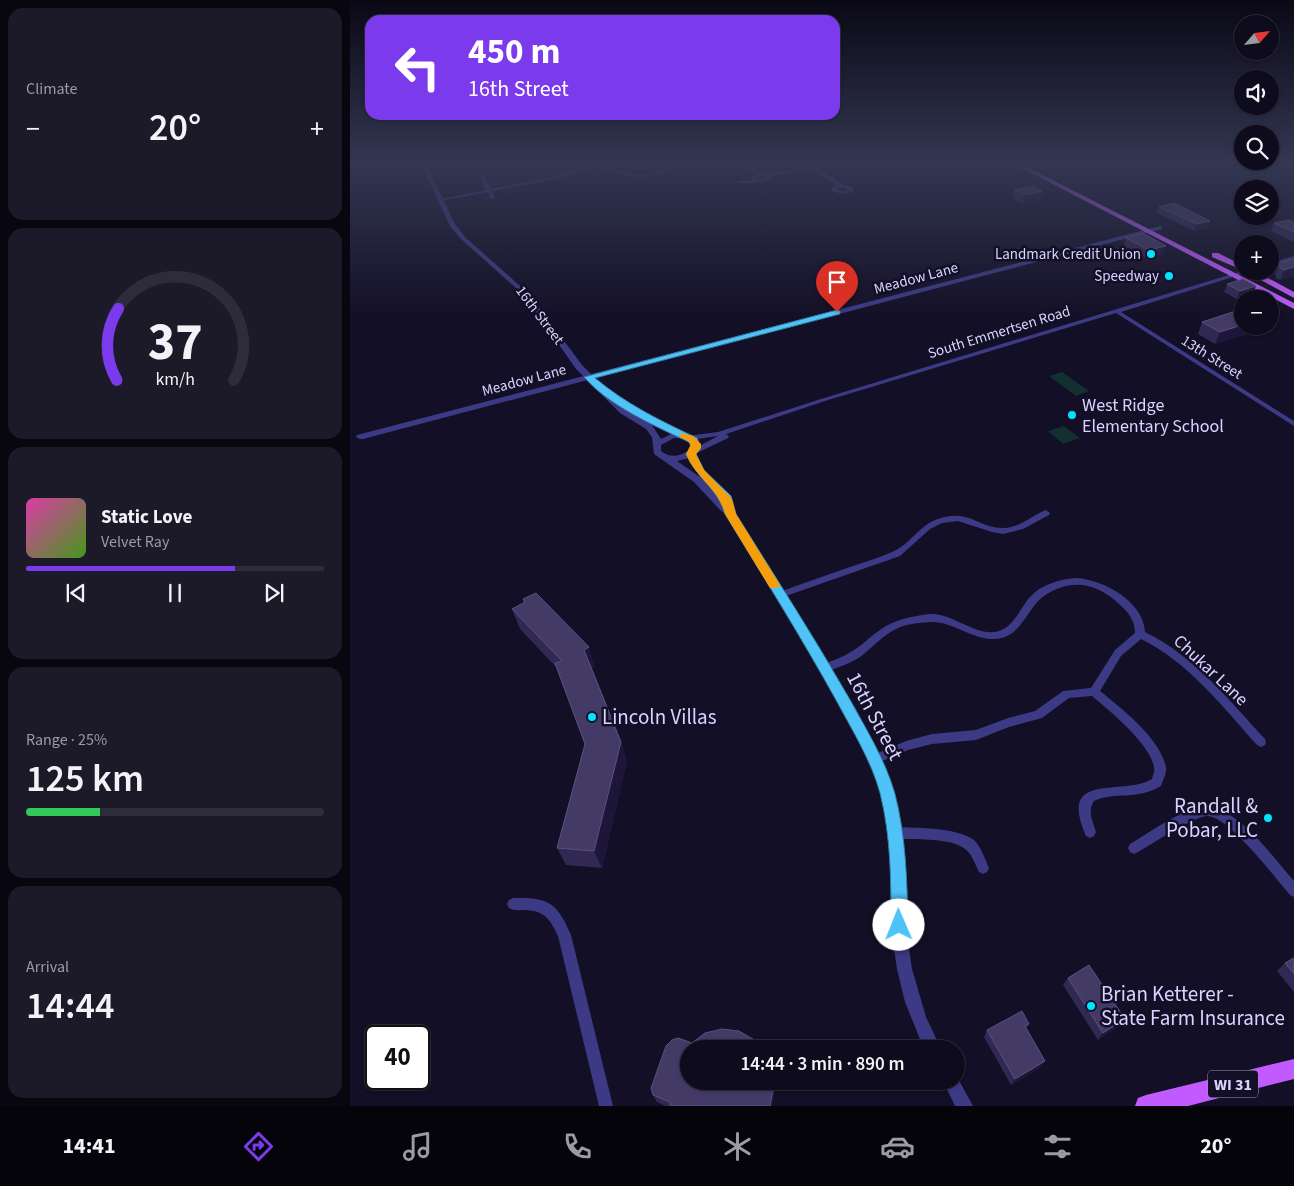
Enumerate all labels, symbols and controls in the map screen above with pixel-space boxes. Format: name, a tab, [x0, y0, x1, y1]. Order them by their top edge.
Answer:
north arrow	[1234, 15, 1279, 60]
map controls	[1234, 15, 1279, 335]
text: 450 m	[468, 27, 560, 77]
icon: left	[385, 35, 450, 100]
button: sound	[1234, 70, 1279, 115]
text: 16th Street	[468, 73, 569, 105]
text: Climate	[26, 78, 77, 100]
text: 20°	[149, 101, 201, 155]
text: −	[26, 109, 40, 149]
text: +	[310, 109, 324, 149]
button: search	[1234, 125, 1279, 170]
button: layers	[1234, 180, 1279, 225]
button: +	[1234, 235, 1279, 280]
place label: Landmark Credit Union	[995, 244, 1141, 265]
marker: Landmark Credit Union	[1145, 248, 1157, 260]
street label: Meadow Lane	[872, 257, 961, 300]
pin	[816, 261, 858, 312]
place label: Speedway	[1094, 266, 1159, 287]
icon: arrive	[823, 268, 851, 296]
marker: Speedway	[1163, 270, 1175, 282]
street label: 16th Street	[511, 282, 569, 349]
button: −	[1234, 290, 1279, 335]
street label: South Emmertsen Road	[925, 301, 1073, 364]
text: 37	[148, 306, 202, 380]
street label: 13th Street	[1177, 330, 1246, 385]
street label: Meadow Lane	[480, 359, 569, 402]
text: km/h	[155, 367, 195, 392]
place label: West Ridge Elementary School	[1082, 393, 1224, 439]
marker: West Ridge Elementary School	[1066, 409, 1078, 421]
text: Static Love	[101, 504, 192, 531]
text: Velvet Ray	[101, 531, 169, 553]
icon: previous	[62, 579, 90, 607]
icon: pause	[161, 579, 189, 607]
icon: next	[260, 579, 288, 607]
street label: Chukar Lane	[1168, 629, 1254, 712]
street label: 16th Street	[839, 666, 911, 766]
place label: Lincoln Villas	[602, 702, 717, 732]
marker: Lincoln Villas	[586, 711, 598, 723]
text: Range · 25%	[26, 729, 107, 751]
text: 125 km	[26, 752, 144, 806]
place label: Randall & Pobar, LLC	[1166, 791, 1258, 845]
marker: Randall & Pobar, LLC	[1262, 812, 1274, 824]
position arrow	[872, 898, 924, 950]
text: Arrival	[26, 956, 69, 978]
text: 14:44	[26, 979, 114, 1033]
place label: Brian Ketterer - State Farm Insurance	[1101, 979, 1285, 1033]
marker: Brian Ketterer - State Farm Insurance	[1085, 1000, 1097, 1012]
speed limit sign: 40	[365, 1025, 430, 1090]
text: 14:44 · 3 min · 890 m	[740, 1051, 905, 1078]
road number: WI 31	[1208, 1070, 1258, 1098]
icon: directions	[241, 1129, 276, 1164]
icon: music	[400, 1129, 435, 1164]
icon: phone	[560, 1129, 595, 1164]
icon: climate	[720, 1129, 755, 1164]
icon: car	[880, 1129, 915, 1164]
icon: filters	[1040, 1129, 1075, 1164]
text: 14:41	[62, 1130, 116, 1162]
text: 20°	[1200, 1130, 1231, 1162]

